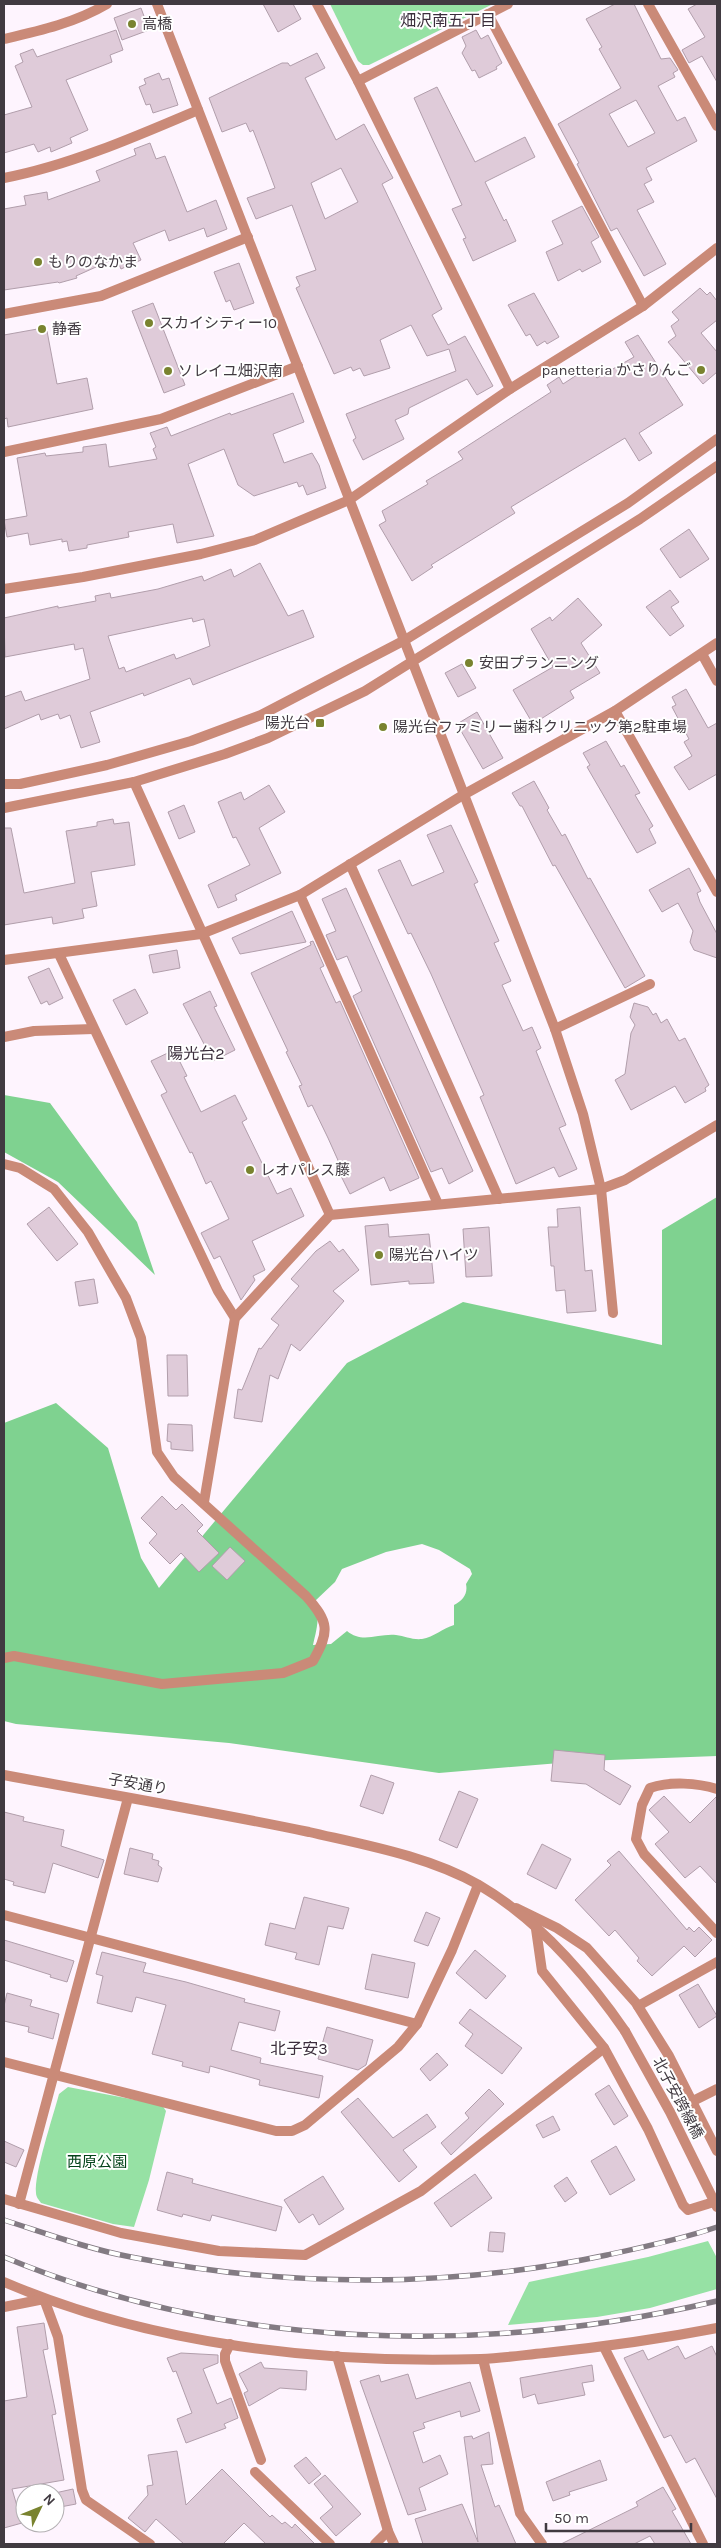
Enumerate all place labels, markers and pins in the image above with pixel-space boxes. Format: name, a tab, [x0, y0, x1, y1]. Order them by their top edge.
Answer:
place label: 高橋	[142, 15, 172, 33]
marker: 高橋	[126, 18, 138, 30]
place label: もりのなかま	[48, 253, 138, 271]
marker: もりのなかま	[32, 256, 44, 268]
place label: スカイシティー10	[159, 314, 277, 332]
marker: スカイシティー10	[143, 317, 155, 329]
place label: 静香	[52, 320, 82, 338]
marker: 静香	[36, 323, 48, 335]
place label: panetteria かさりんご	[542, 361, 691, 379]
place label: ソレイユ畑沢南	[178, 362, 283, 380]
marker: panetteria かさりんご	[695, 364, 707, 376]
marker: ソレイユ畑沢南	[162, 365, 174, 377]
place label: 安田プランニング	[479, 654, 599, 672]
marker: 安田プランニング	[463, 657, 475, 669]
place label: 陽光台	[265, 714, 310, 732]
marker: 陽光台	[314, 717, 326, 729]
place label: 陽光台ファミリー歯科クリニック第2駐車場	[393, 718, 687, 736]
marker: 陽光台ファミリー歯科クリニック第2駐車場	[377, 721, 389, 733]
place label: レオパレス藤	[260, 1161, 350, 1179]
marker: レオパレス藤	[244, 1164, 256, 1176]
place label: 陽光台ハイツ	[389, 1246, 479, 1264]
marker: 陽光台ハイツ	[373, 1249, 385, 1261]

